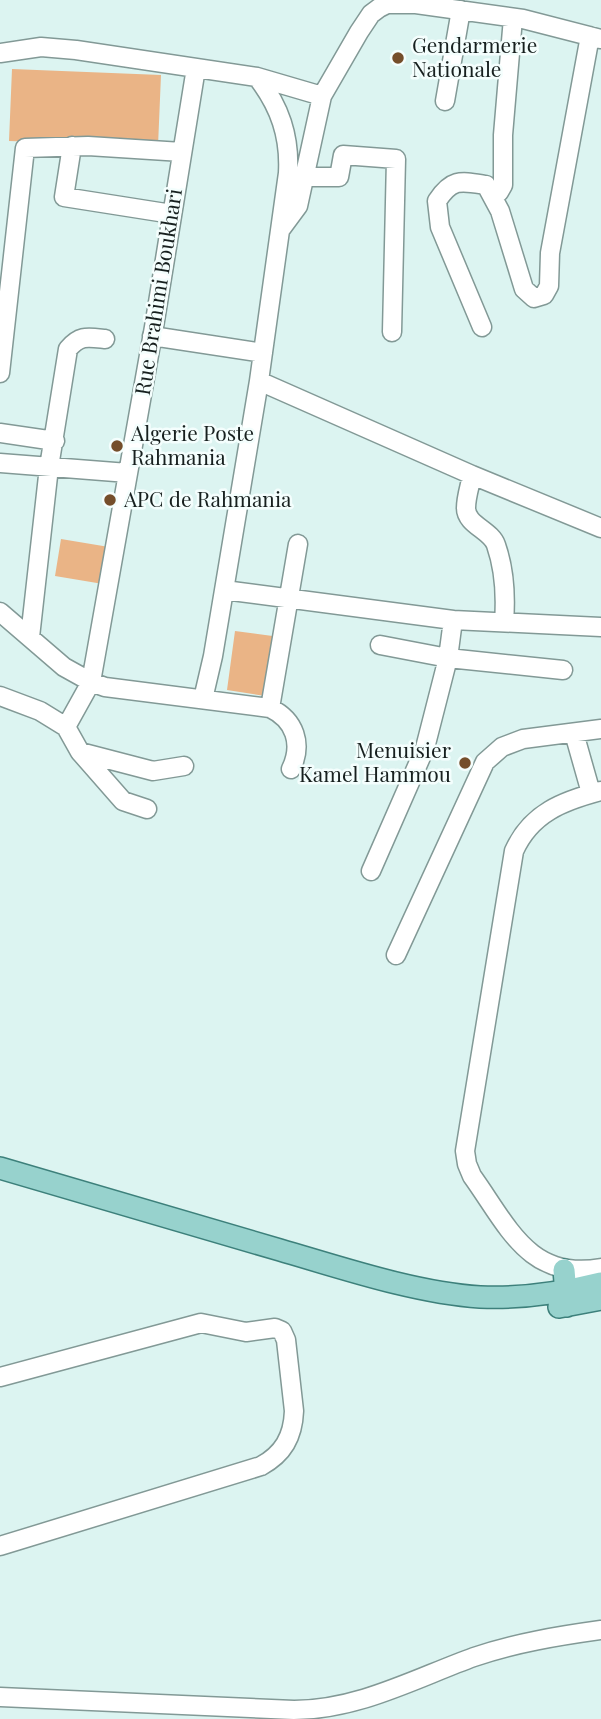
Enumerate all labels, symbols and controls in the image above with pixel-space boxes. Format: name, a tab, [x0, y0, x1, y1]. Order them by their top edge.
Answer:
place label: Gendarmerie Nationale	[412, 30, 537, 82]
marker: Gendarmerie Nationale	[390, 50, 406, 66]
street label: Rue Brahimi Boukhari	[127, 186, 187, 397]
place label: Algerie Poste Rahmania	[130, 418, 254, 470]
marker: Algerie Poste Rahmania	[109, 438, 125, 454]
place label: APC de Rahmania	[123, 484, 292, 512]
marker: APC de Rahmania	[102, 492, 118, 508]
place label: Menuisier Kamel Hammou	[299, 735, 452, 787]
marker: Menuisier Kamel Hammou	[457, 755, 473, 771]

